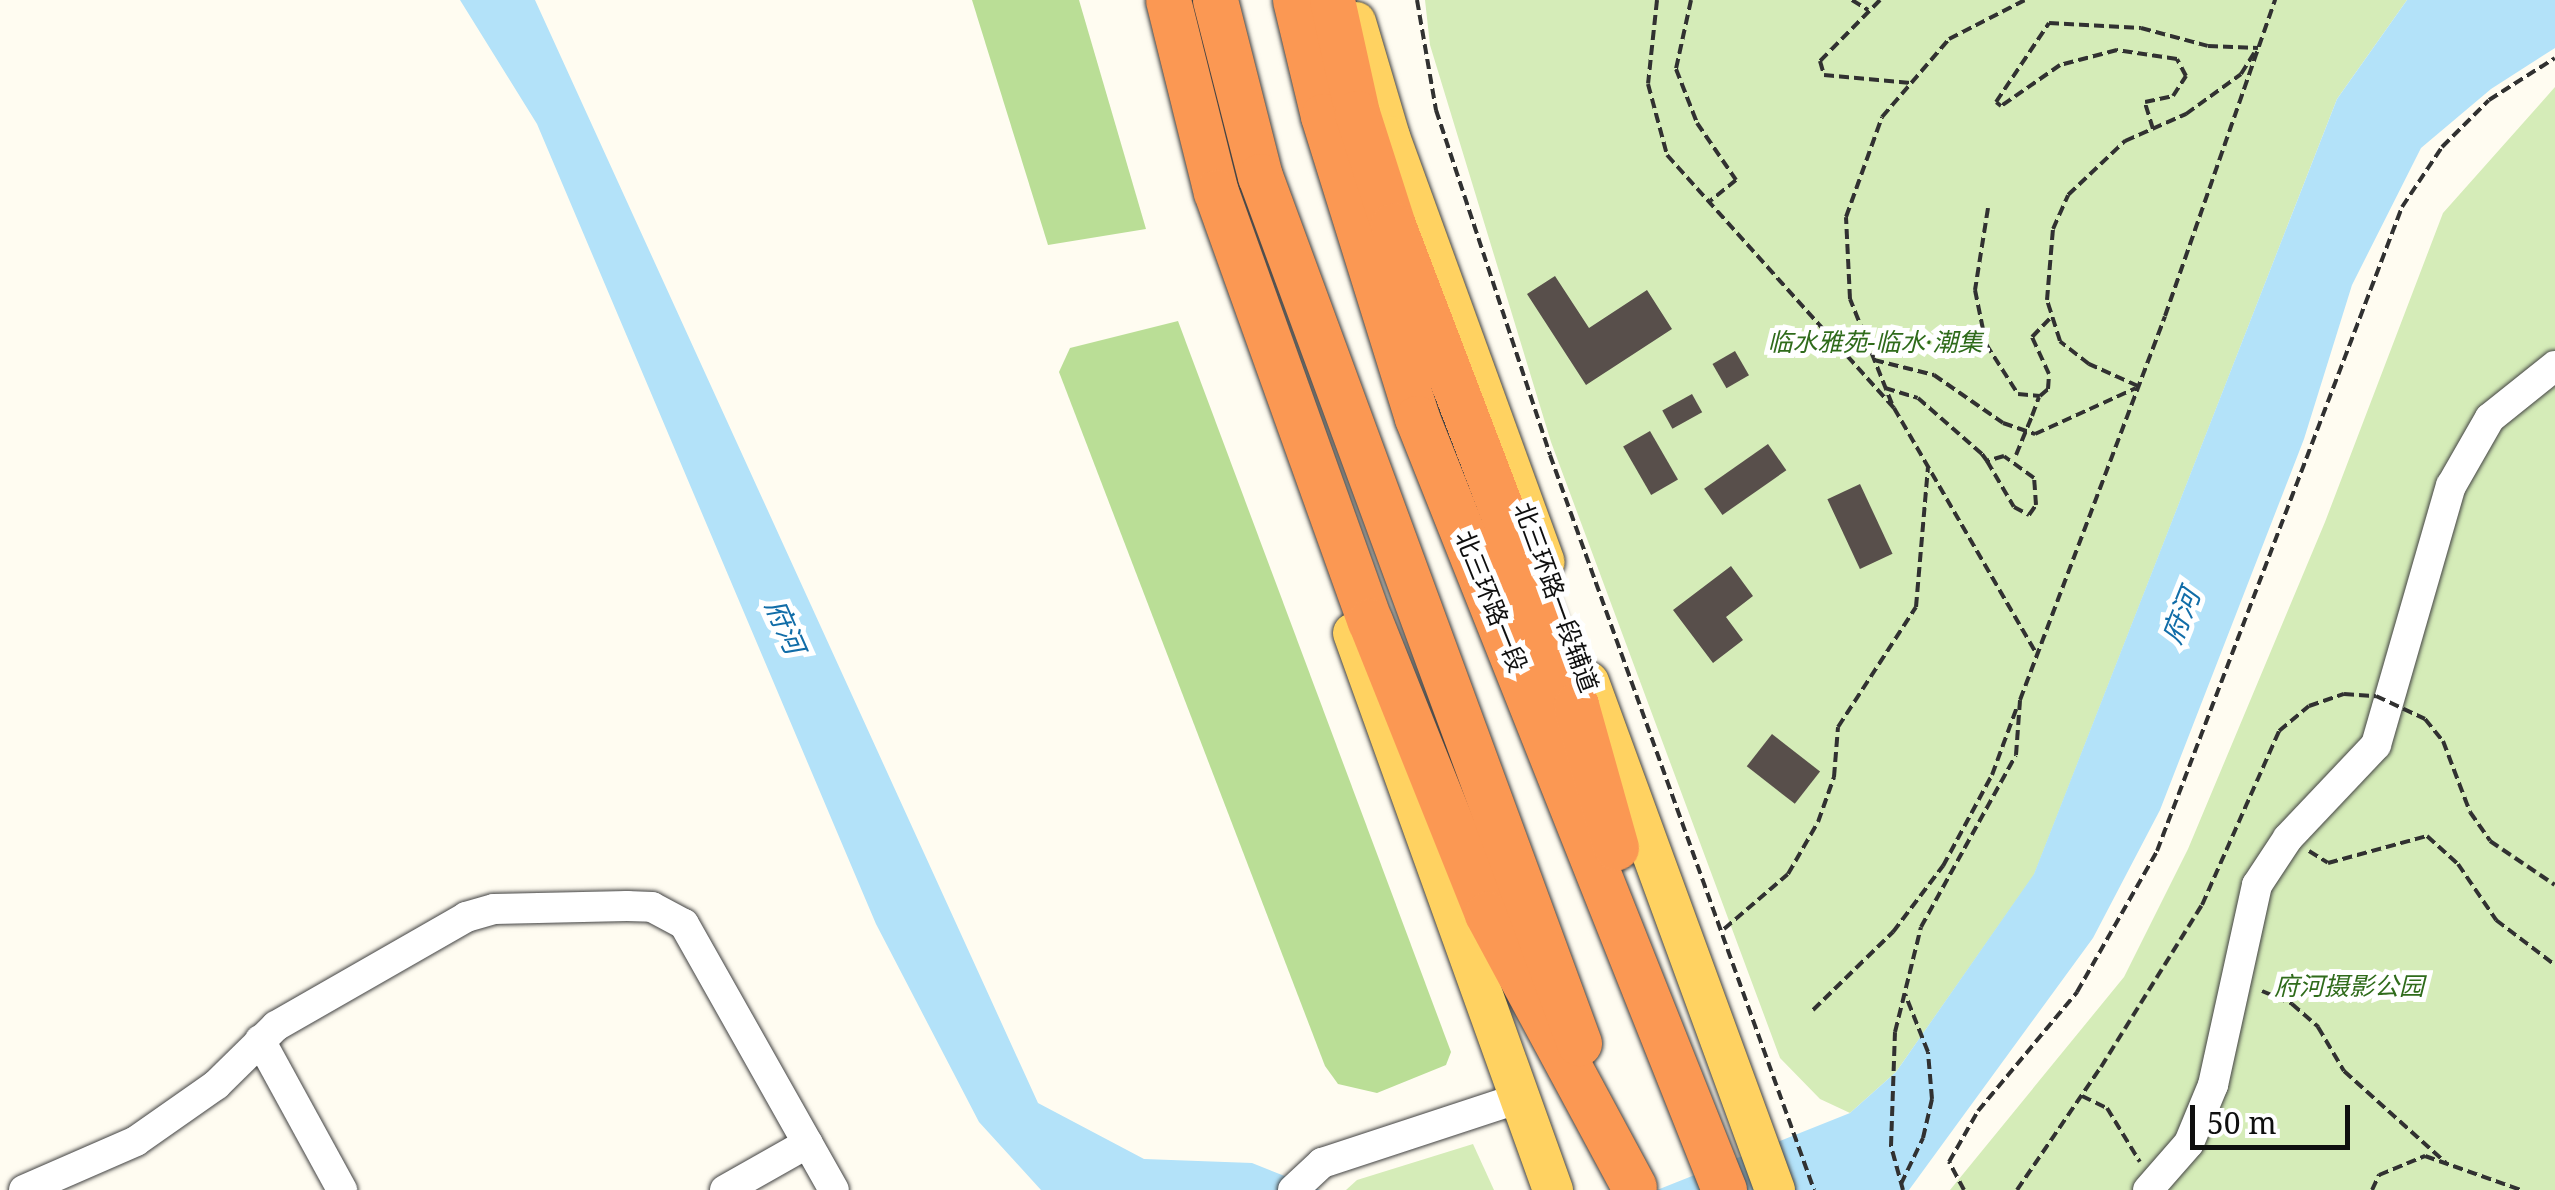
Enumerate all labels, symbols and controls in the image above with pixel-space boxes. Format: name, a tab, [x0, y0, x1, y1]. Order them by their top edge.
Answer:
park label: 临水雅苑-临水·潮集	[1768, 326, 1982, 356]
street label: 北三环路一段辅道	[1509, 498, 1605, 696]
street label: 北三环路一段	[1450, 526, 1534, 676]
water label: 府河	[2154, 584, 2206, 648]
water label: 府河	[759, 594, 813, 658]
park label: 府河摄影公园	[2274, 970, 2424, 1000]
scale bar	[2195, 1085, 2355, 1147]
text: 50 m	[2207, 1102, 2277, 1143]

